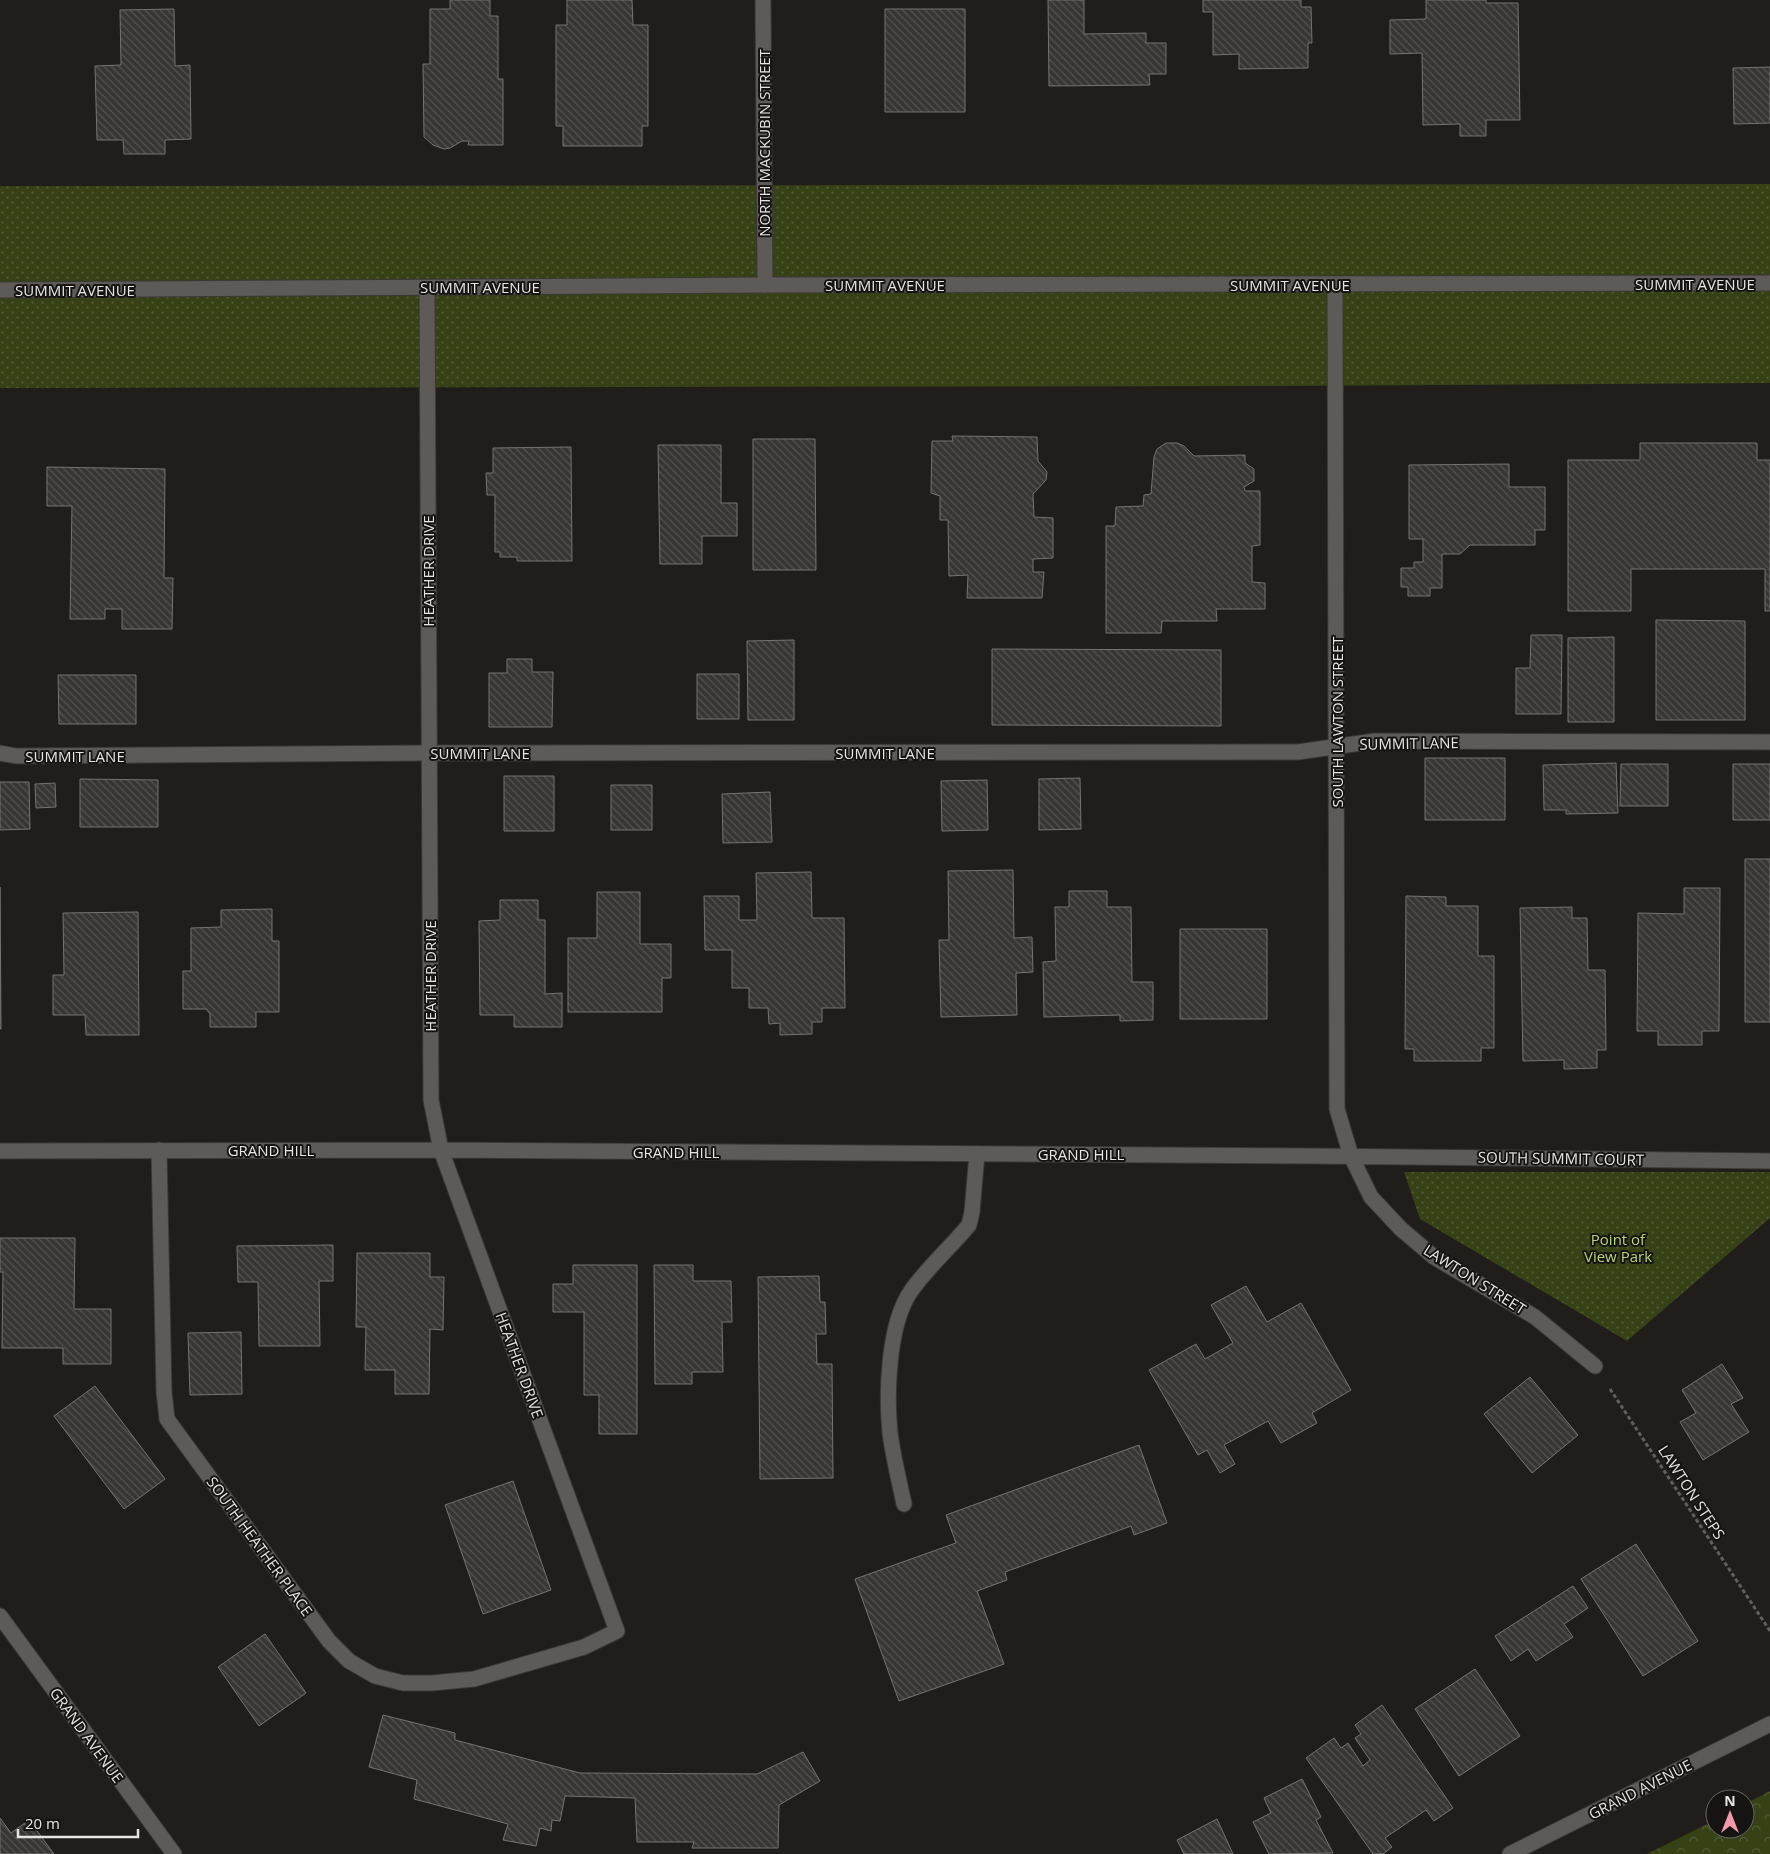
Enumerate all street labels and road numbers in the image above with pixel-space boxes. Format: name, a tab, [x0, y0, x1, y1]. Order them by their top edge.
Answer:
street label: NORTH MACKUBIN STREET	[754, 48, 774, 237]
street label: SUMMIT AVENUE	[1635, 274, 1755, 294]
street label: SUMMIT AVENUE	[825, 275, 945, 295]
street label: SUMMIT AVENUE	[1230, 275, 1350, 295]
street label: SUMMIT AVENUE	[420, 277, 540, 297]
street label: SUMMIT AVENUE	[15, 280, 135, 300]
street label: HEATHER DRIVE	[418, 515, 438, 627]
street label: SOUTH LAWTON STREET	[1327, 636, 1347, 808]
street label: SUMMIT LANE	[1359, 732, 1459, 754]
street label: SUMMIT LANE	[430, 743, 530, 763]
street label: SUMMIT LANE	[835, 743, 935, 763]
street label: SUMMIT LANE	[25, 746, 125, 766]
street label: HEATHER DRIVE	[420, 920, 440, 1032]
street label: GRAND HILL	[228, 1140, 314, 1160]
street label: GRAND HILL	[633, 1142, 719, 1162]
street label: GRAND HILL	[1038, 1144, 1124, 1164]
street label: SOUTH SUMMIT COURT	[1478, 1147, 1645, 1169]
street label: LAWTON STREET	[1420, 1240, 1531, 1319]
street label: HEATHER DRIVE	[492, 1309, 548, 1421]
street label: LAWTON STEPS	[1654, 1441, 1730, 1543]
street label: SOUTH HEATHER PLACE	[203, 1472, 317, 1620]
street label: GRAND AVENUE	[46, 1683, 128, 1787]
street label: GRAND AVENUE	[1585, 1754, 1695, 1824]

